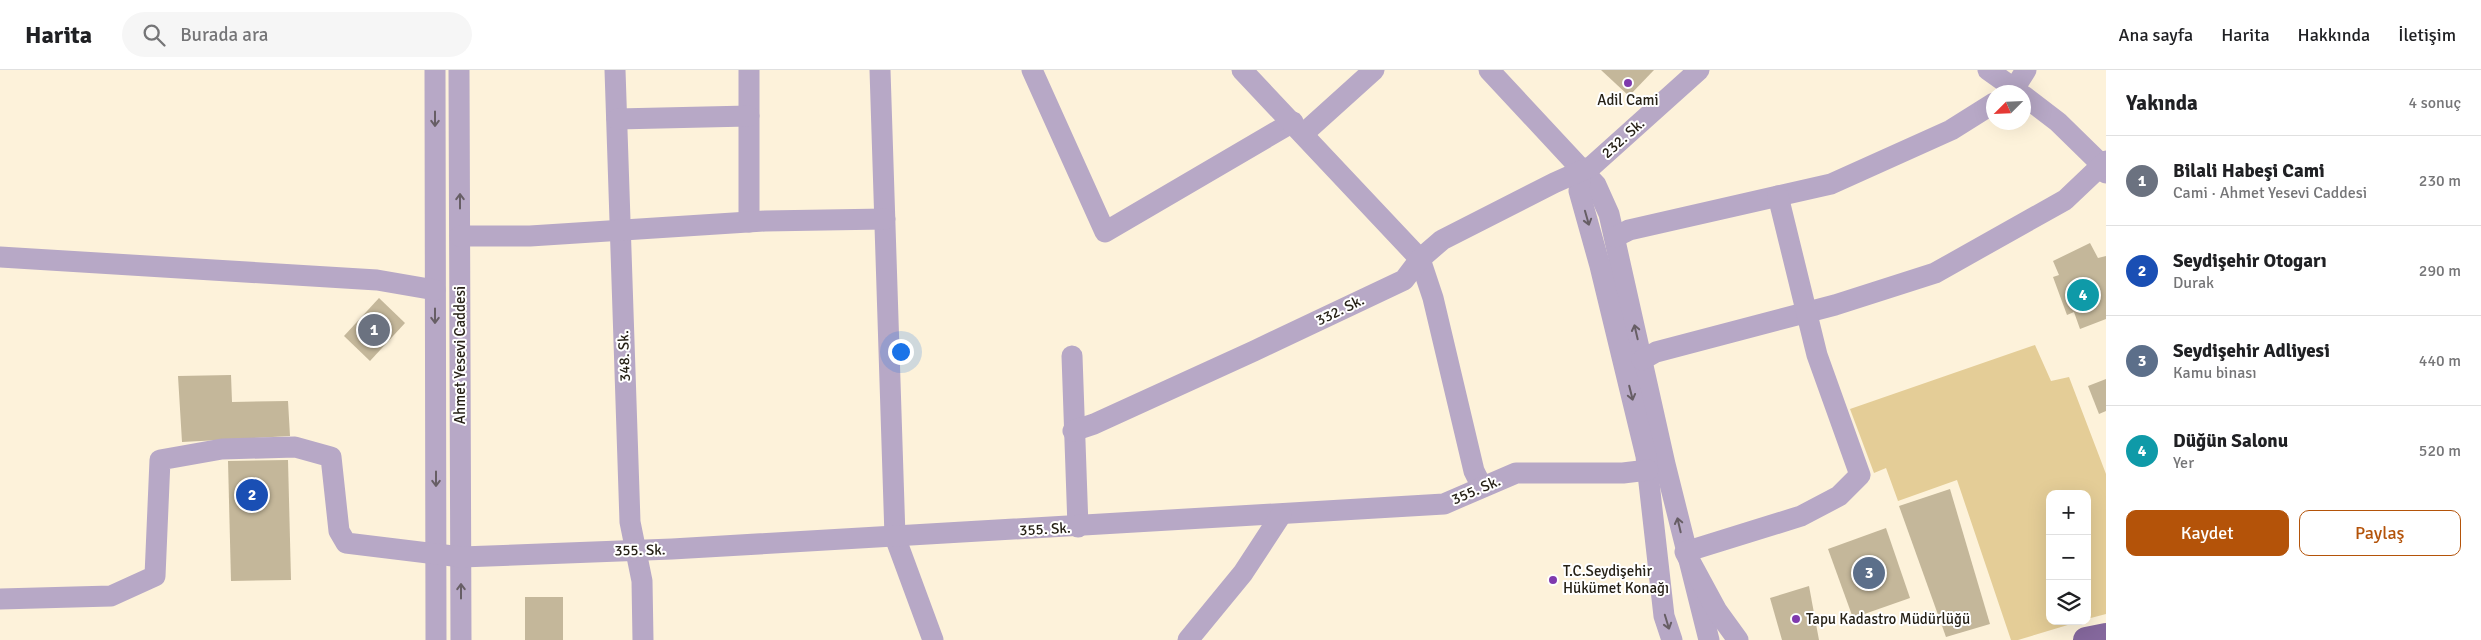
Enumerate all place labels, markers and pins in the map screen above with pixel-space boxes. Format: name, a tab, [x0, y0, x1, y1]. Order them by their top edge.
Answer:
marker: Adil Cami	[1622, 77, 1634, 89]
place label: Adil Cami	[1597, 91, 1659, 109]
pin: 4	[2067, 276, 2099, 314]
pin: 1	[358, 311, 390, 349]
pin: 2	[236, 476, 268, 514]
pin: 3	[1853, 554, 1885, 592]
place label: T.C.Seydişehir Hükümet Konağı	[1563, 562, 1669, 597]
marker: T.C.Seydişehir Hükümet Konağı	[1547, 574, 1559, 586]
place label: Tapu Kadastro Müdürlüğü	[1806, 610, 1970, 628]
marker: Tapu Kadastro Müdürlüğü	[1790, 613, 1802, 625]

